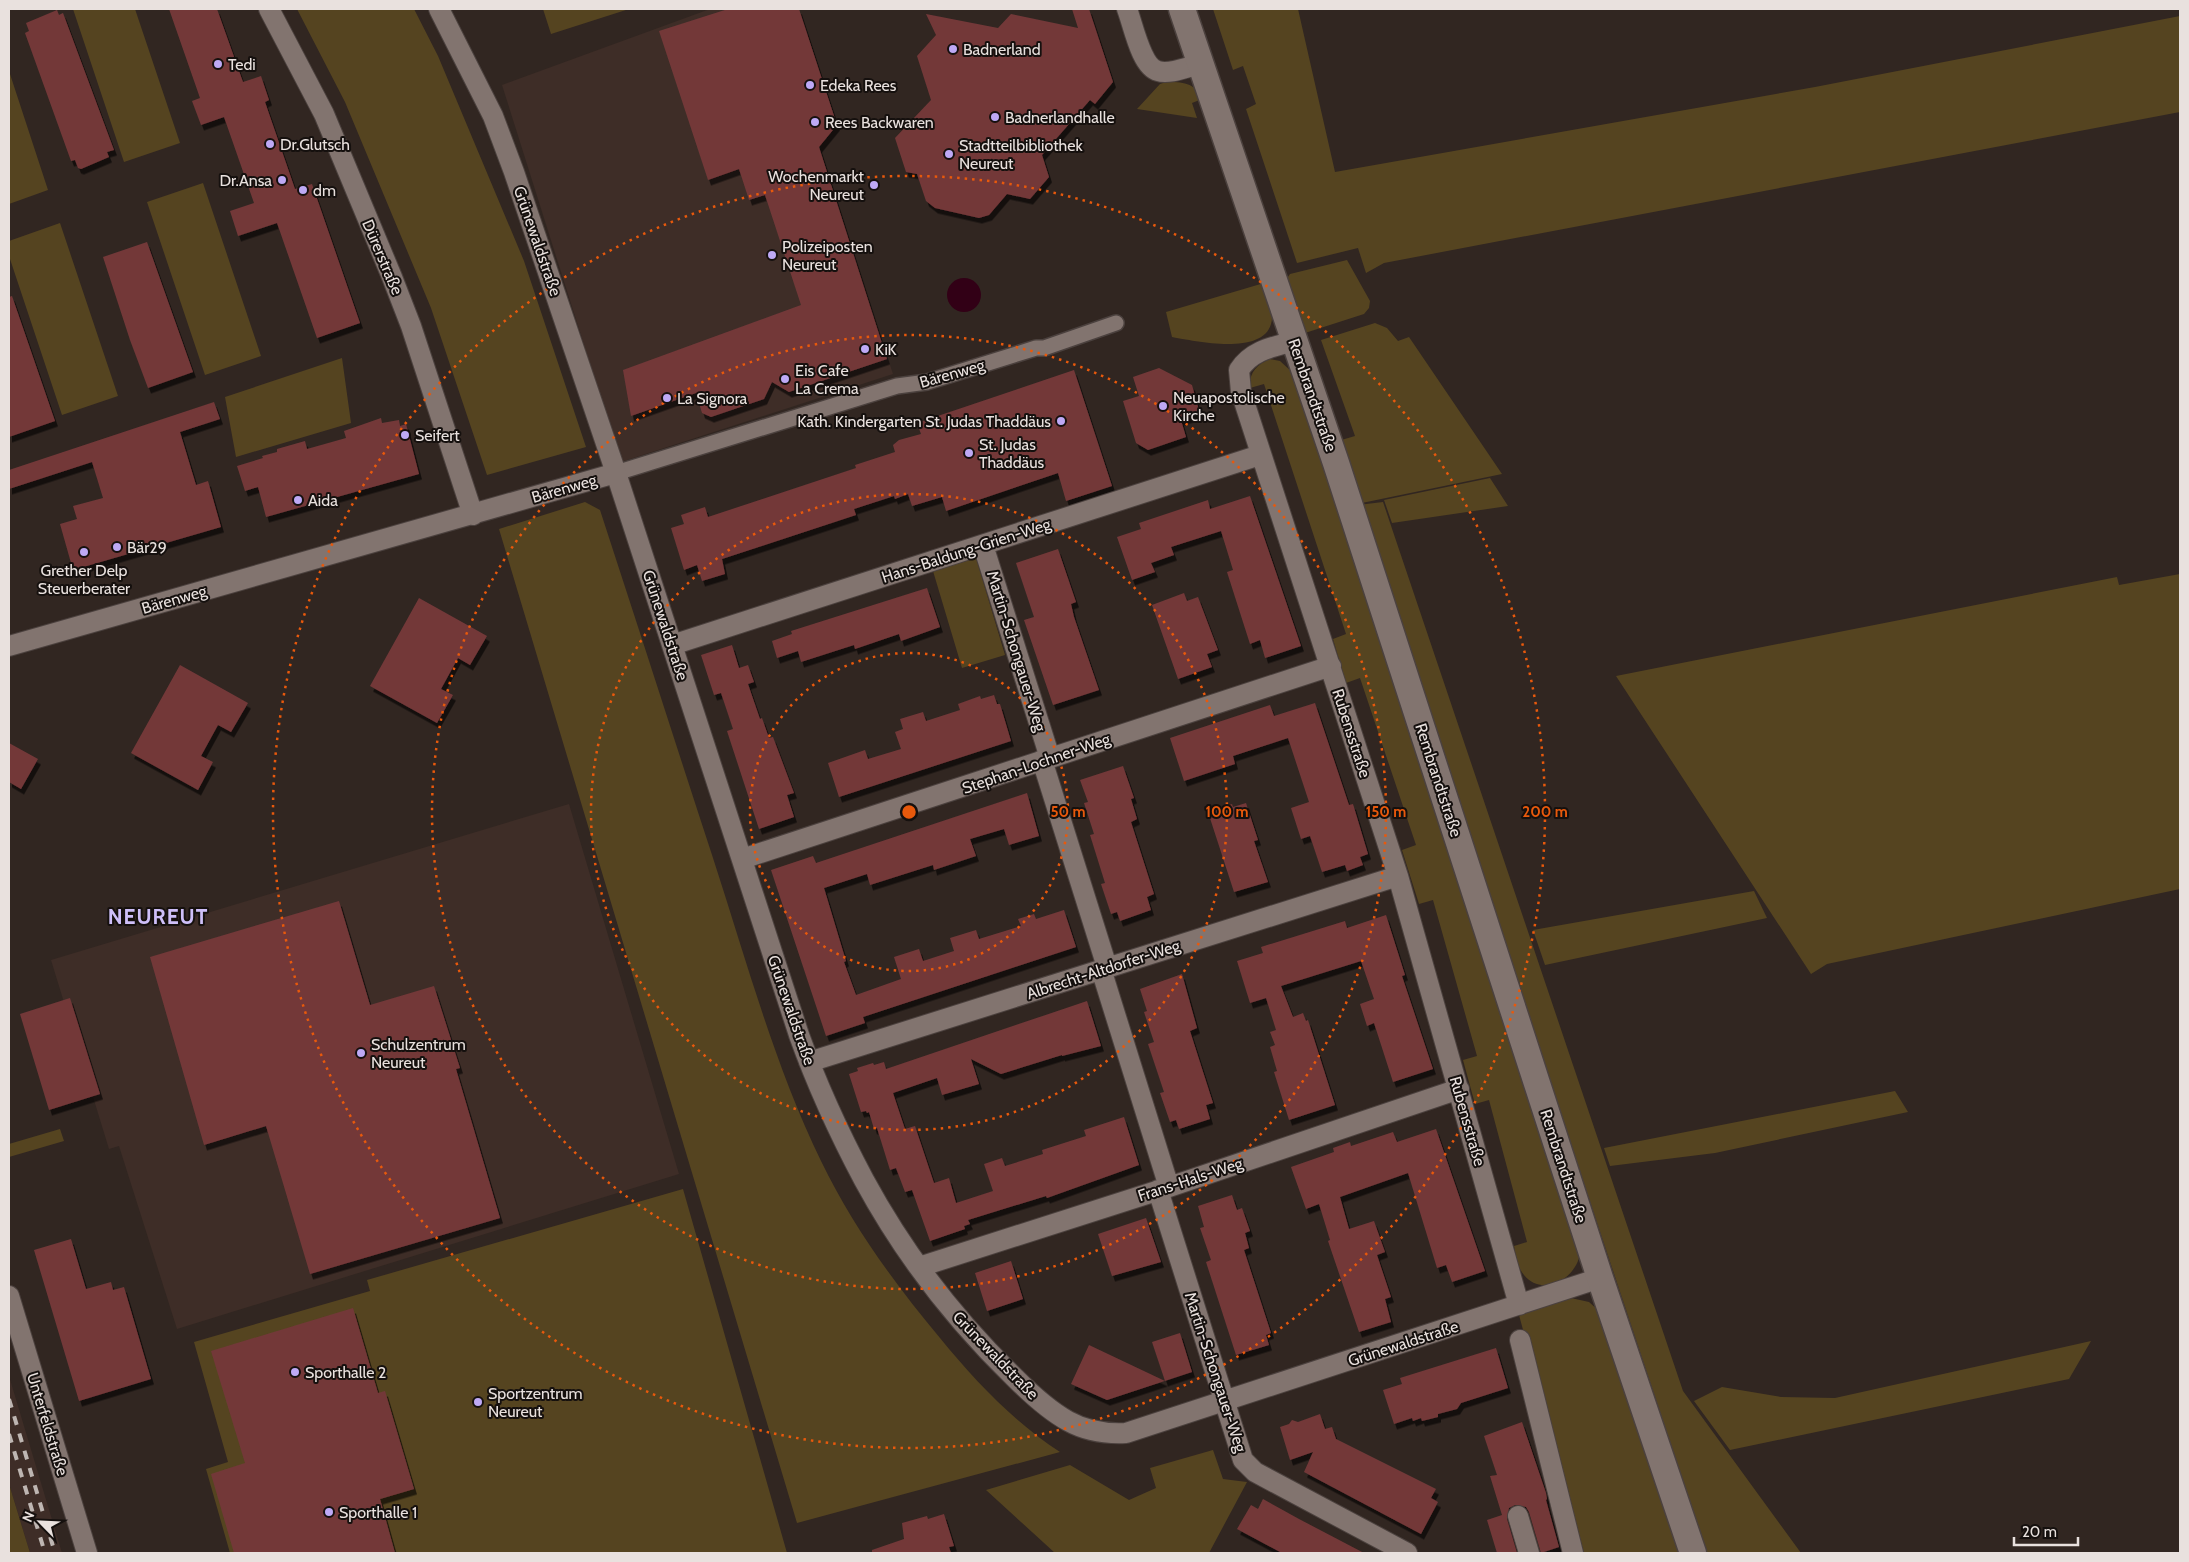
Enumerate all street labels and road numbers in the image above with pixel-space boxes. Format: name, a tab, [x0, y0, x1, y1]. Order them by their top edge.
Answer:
street label: Grünewaldstraße	[510, 184, 565, 299]
street label: Dürerstraße	[358, 217, 407, 298]
street label: Rembrandtstraße	[1284, 336, 1341, 454]
street label: Bärenweg	[917, 355, 988, 392]
street label: Bärenweg	[529, 470, 600, 507]
street label: Hans-Baldung-Grien-Weg	[879, 514, 1054, 587]
street label: Grünewaldstraße	[639, 568, 692, 683]
street label: Martin-Schongauer-Weg	[983, 568, 1050, 735]
street label: Bärenweg	[139, 581, 210, 618]
street label: Rubensstraße	[1328, 686, 1375, 780]
street label: Rembrandtstraße	[1411, 721, 1466, 839]
street label: Stephan-Lochner-Weg	[960, 729, 1114, 798]
street label: Albrecht-Altdorfer-Weg	[1024, 935, 1183, 1003]
street label: Grünewaldstraße	[764, 953, 819, 1068]
street label: Rubensstraße	[1446, 1074, 1489, 1168]
street label: Rembrandtstraße	[1536, 1107, 1591, 1225]
street label: Frans-Hals-Weg	[1135, 1153, 1246, 1205]
street label: Martin-Schongauer-Weg	[1181, 1290, 1251, 1456]
street label: Grünewaldstraße	[949, 1307, 1042, 1403]
street label: Grünewaldstraße	[1346, 1317, 1461, 1370]
street label: Unterfeldstraße	[23, 1370, 72, 1478]

